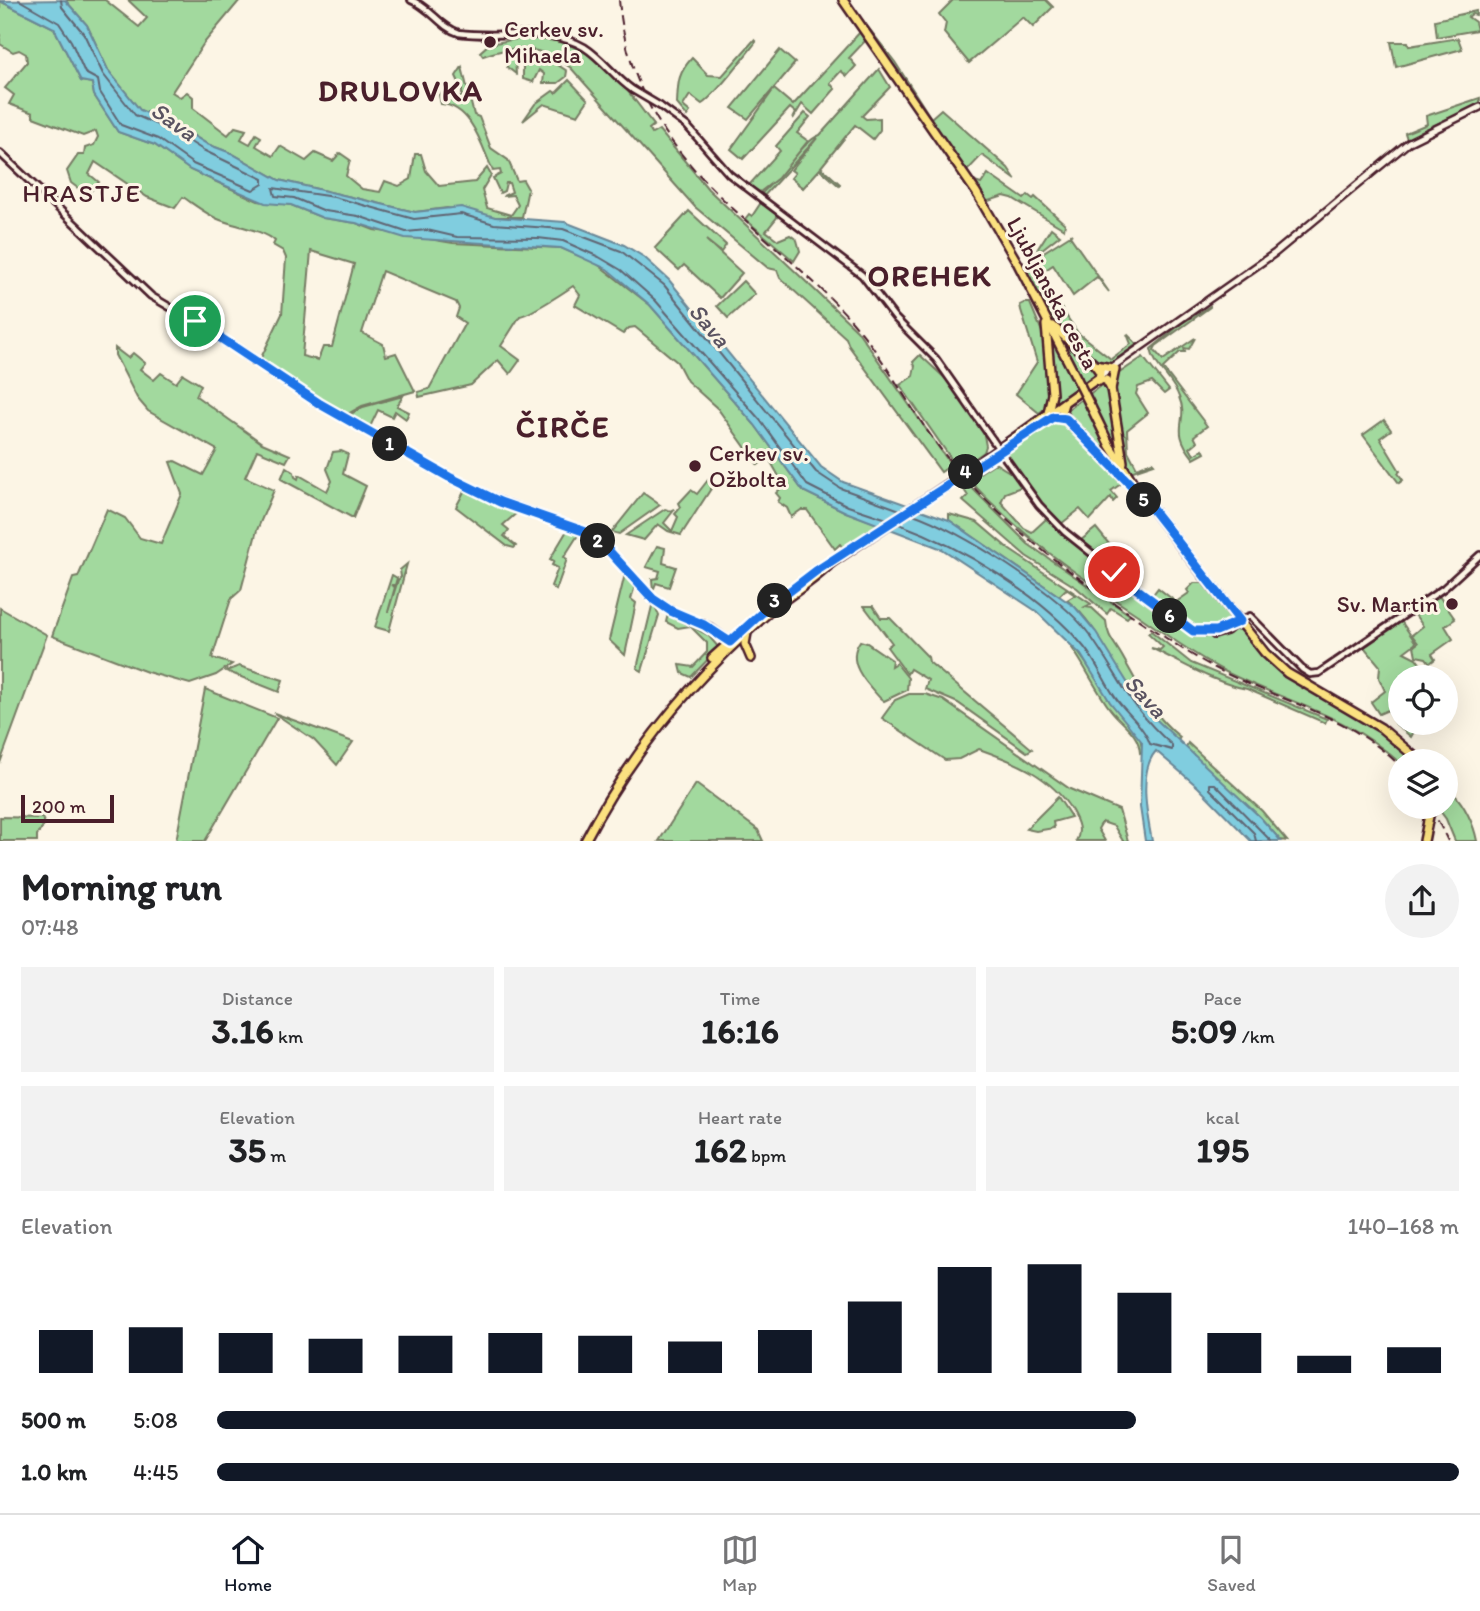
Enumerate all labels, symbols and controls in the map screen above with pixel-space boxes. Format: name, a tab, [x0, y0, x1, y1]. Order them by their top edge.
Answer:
place label: Cerkev sv. Mihaela	[504, 15, 604, 69]
marker: Cerkev sv. Mihaela	[482, 34, 498, 50]
district label: DRULOVKA	[318, 72, 484, 109]
water label: Sava	[146, 95, 203, 148]
district label: HRASTJE	[22, 177, 142, 209]
street label: Ljubljanska cesta	[1001, 212, 1105, 374]
district label: OREHEK	[868, 257, 992, 294]
pin	[165, 291, 225, 351]
water label: Sava	[683, 297, 738, 354]
icon: arrive	[176, 302, 214, 340]
district label: ČIRČE	[516, 408, 610, 445]
pin: 1	[372, 426, 408, 462]
text: 1	[385, 432, 394, 455]
place label: Cerkev sv. Ožbolta	[709, 439, 809, 493]
pin: 4	[948, 454, 984, 490]
marker: Cerkev sv. Ožbolta	[687, 458, 703, 474]
text: 4	[960, 460, 971, 483]
pin: 5	[1126, 482, 1162, 518]
text: 5	[1139, 488, 1148, 511]
pin: 2	[580, 524, 616, 558]
text: 2	[593, 529, 603, 552]
pin	[1084, 542, 1144, 602]
icon: check	[1095, 553, 1133, 591]
pin: 3	[758, 584, 792, 618]
text: 3	[769, 589, 780, 612]
place label: Sv. Martin	[1337, 590, 1438, 618]
marker: Sv. Martin	[1444, 596, 1460, 612]
pin: 6	[1152, 598, 1188, 634]
text: 6	[1164, 604, 1175, 627]
map controls	[1388, 665, 1458, 819]
button: locate	[1388, 665, 1458, 735]
water label: Sava	[1119, 668, 1174, 725]
button: layers	[1388, 749, 1458, 819]
scale bar	[21, 792, 114, 824]
text: 200 m	[32, 795, 86, 818]
text: Morning run	[21, 864, 222, 910]
button: share	[1385, 864, 1459, 938]
text: 07:48	[21, 913, 79, 941]
text: Distance	[222, 987, 293, 1010]
text: Time	[720, 987, 760, 1010]
text: Pace	[1204, 987, 1242, 1010]
text: 3.16	[211, 1010, 274, 1052]
text: 16:16	[701, 1010, 779, 1052]
text: 5:09	[1171, 1010, 1237, 1052]
text: km	[274, 1025, 303, 1048]
text: /km	[1237, 1025, 1275, 1048]
text: Elevation	[220, 1106, 295, 1129]
text: Heart rate	[698, 1106, 782, 1129]
text: kcal	[1206, 1106, 1240, 1129]
text: 35	[228, 1129, 266, 1171]
text: 162	[694, 1129, 747, 1171]
text: 195	[1196, 1129, 1249, 1171]
text: m	[266, 1144, 286, 1167]
text: bpm	[747, 1144, 786, 1167]
text: Elevation	[21, 1212, 112, 1240]
text: 140–168 m	[1348, 1212, 1459, 1240]
text: 500 m	[21, 1406, 86, 1434]
text: 5:08	[133, 1406, 177, 1434]
text: 1.0 km	[21, 1458, 87, 1486]
text: 4:45	[133, 1458, 178, 1486]
tab: Home	[224, 1531, 272, 1596]
tab: Map	[721, 1531, 759, 1596]
tab: Saved	[1207, 1531, 1256, 1596]

